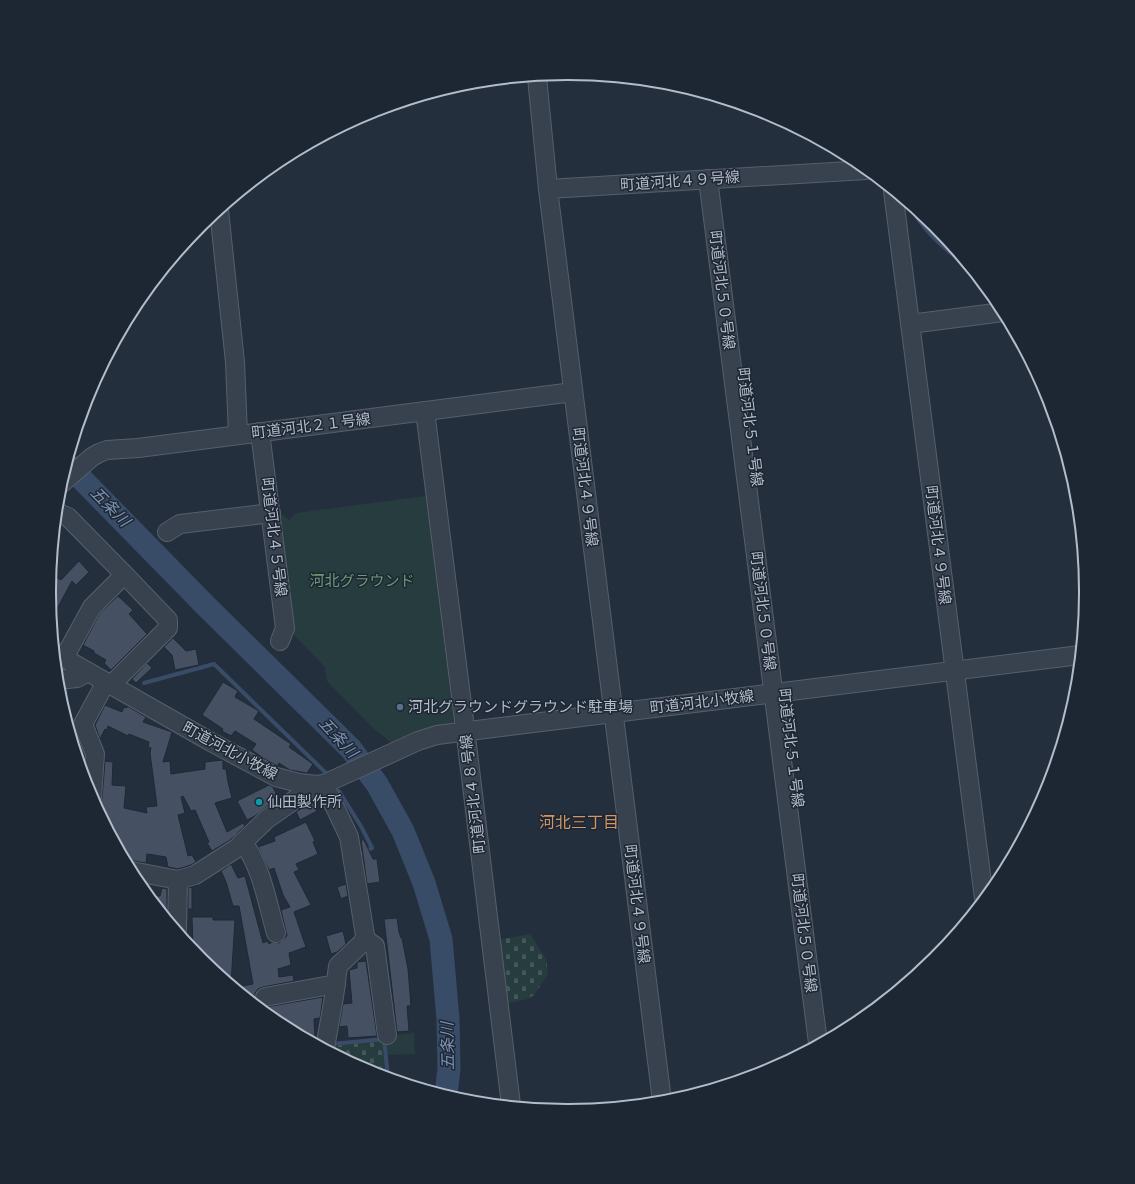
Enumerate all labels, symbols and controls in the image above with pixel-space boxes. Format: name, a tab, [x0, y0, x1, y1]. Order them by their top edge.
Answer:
street label: 町道河北４９号線	[620, 168, 740, 194]
street label: 町道河北５０号線	[706, 229, 738, 351]
street label: 町道河北５１号線	[734, 366, 766, 488]
street label: 町道河北２１号線	[250, 410, 372, 442]
street label: 町道河北４９号線	[569, 426, 601, 548]
street label: 町道河北４５号線	[258, 476, 290, 598]
water label: 五条川	[86, 483, 135, 532]
street label: 町道河北４９号線	[922, 484, 954, 606]
street label: 町道河北５０号線	[747, 550, 779, 672]
park label: 河北グラウンド	[309, 572, 415, 590]
street label: 町道河北小牧線	[649, 687, 755, 717]
street label: 町道河北５１号線	[775, 687, 807, 809]
place label: 河北グラウンドグラウンド駐車場	[408, 698, 633, 716]
marker: 河北グラウンドグラウンド駐車場	[395, 702, 405, 712]
water label: 五条川	[314, 714, 363, 764]
street label: 町道河北小牧線	[179, 718, 281, 784]
street label: 町道河北４８号線	[457, 733, 489, 855]
place label: 仙田製作所	[267, 793, 342, 811]
marker: 仙田製作所	[254, 797, 264, 807]
district label: 河北三丁目	[539, 813, 619, 833]
street label: 町道河北４９号線	[621, 843, 653, 965]
street label: 町道河北５０号線	[788, 872, 820, 994]
water label: 五条川	[438, 1020, 458, 1070]

